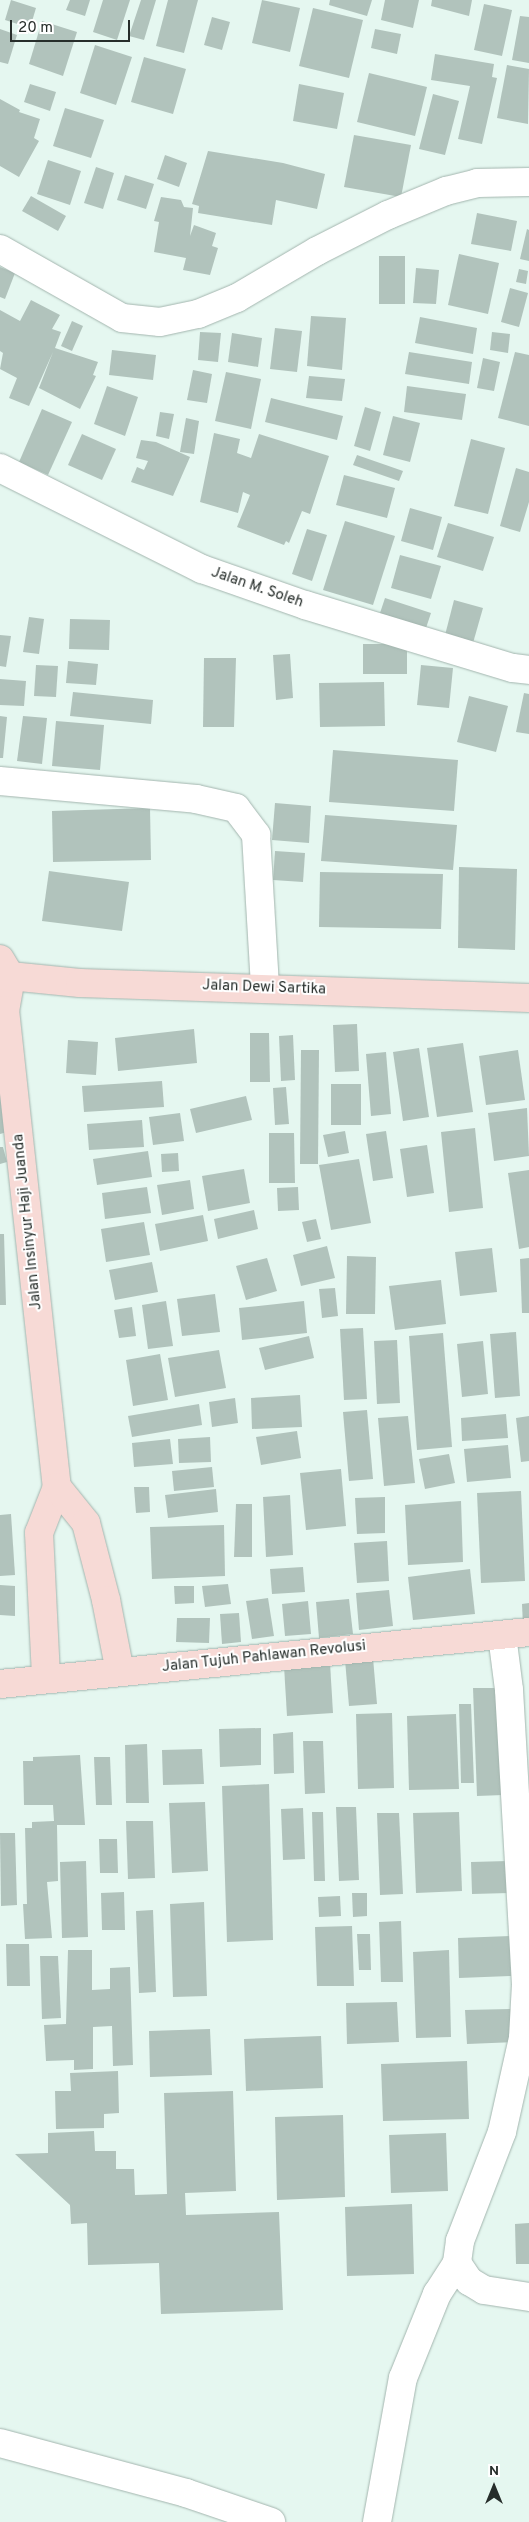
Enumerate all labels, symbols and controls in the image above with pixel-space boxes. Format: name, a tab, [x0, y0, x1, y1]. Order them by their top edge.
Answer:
scale bar	[12, 10, 132, 42]
text: 20 m	[18, 19, 53, 38]
street label: Jalan M. Soleh	[208, 564, 306, 612]
street label: Jalan Dewi Sartika	[202, 977, 326, 999]
street label: Jalan Insinyur Haji Juanda	[10, 1133, 46, 1311]
street label: Jalan Tujuh Pahlawan Revolusi	[161, 1637, 367, 1677]
north arrow	[469, 2462, 519, 2512]
text: N	[489, 2463, 499, 2480]

